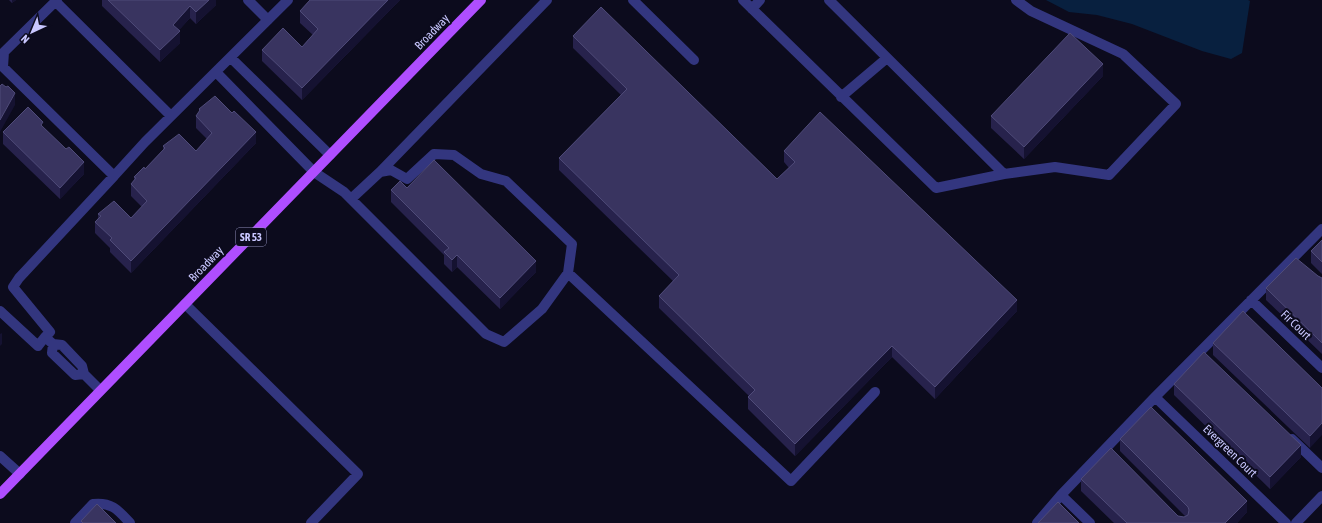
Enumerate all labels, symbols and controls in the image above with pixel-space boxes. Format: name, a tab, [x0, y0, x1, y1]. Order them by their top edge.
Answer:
street label: Broadway	[412, 11, 452, 53]
north arrow	[12, 12, 52, 52]
text: N	[19, 33, 32, 46]
road number: SR 53	[236, 228, 266, 246]
street label: Broadway	[186, 243, 226, 285]
street label: Fir Court	[1278, 307, 1314, 343]
street label: Evergreen Court	[1200, 422, 1260, 480]

